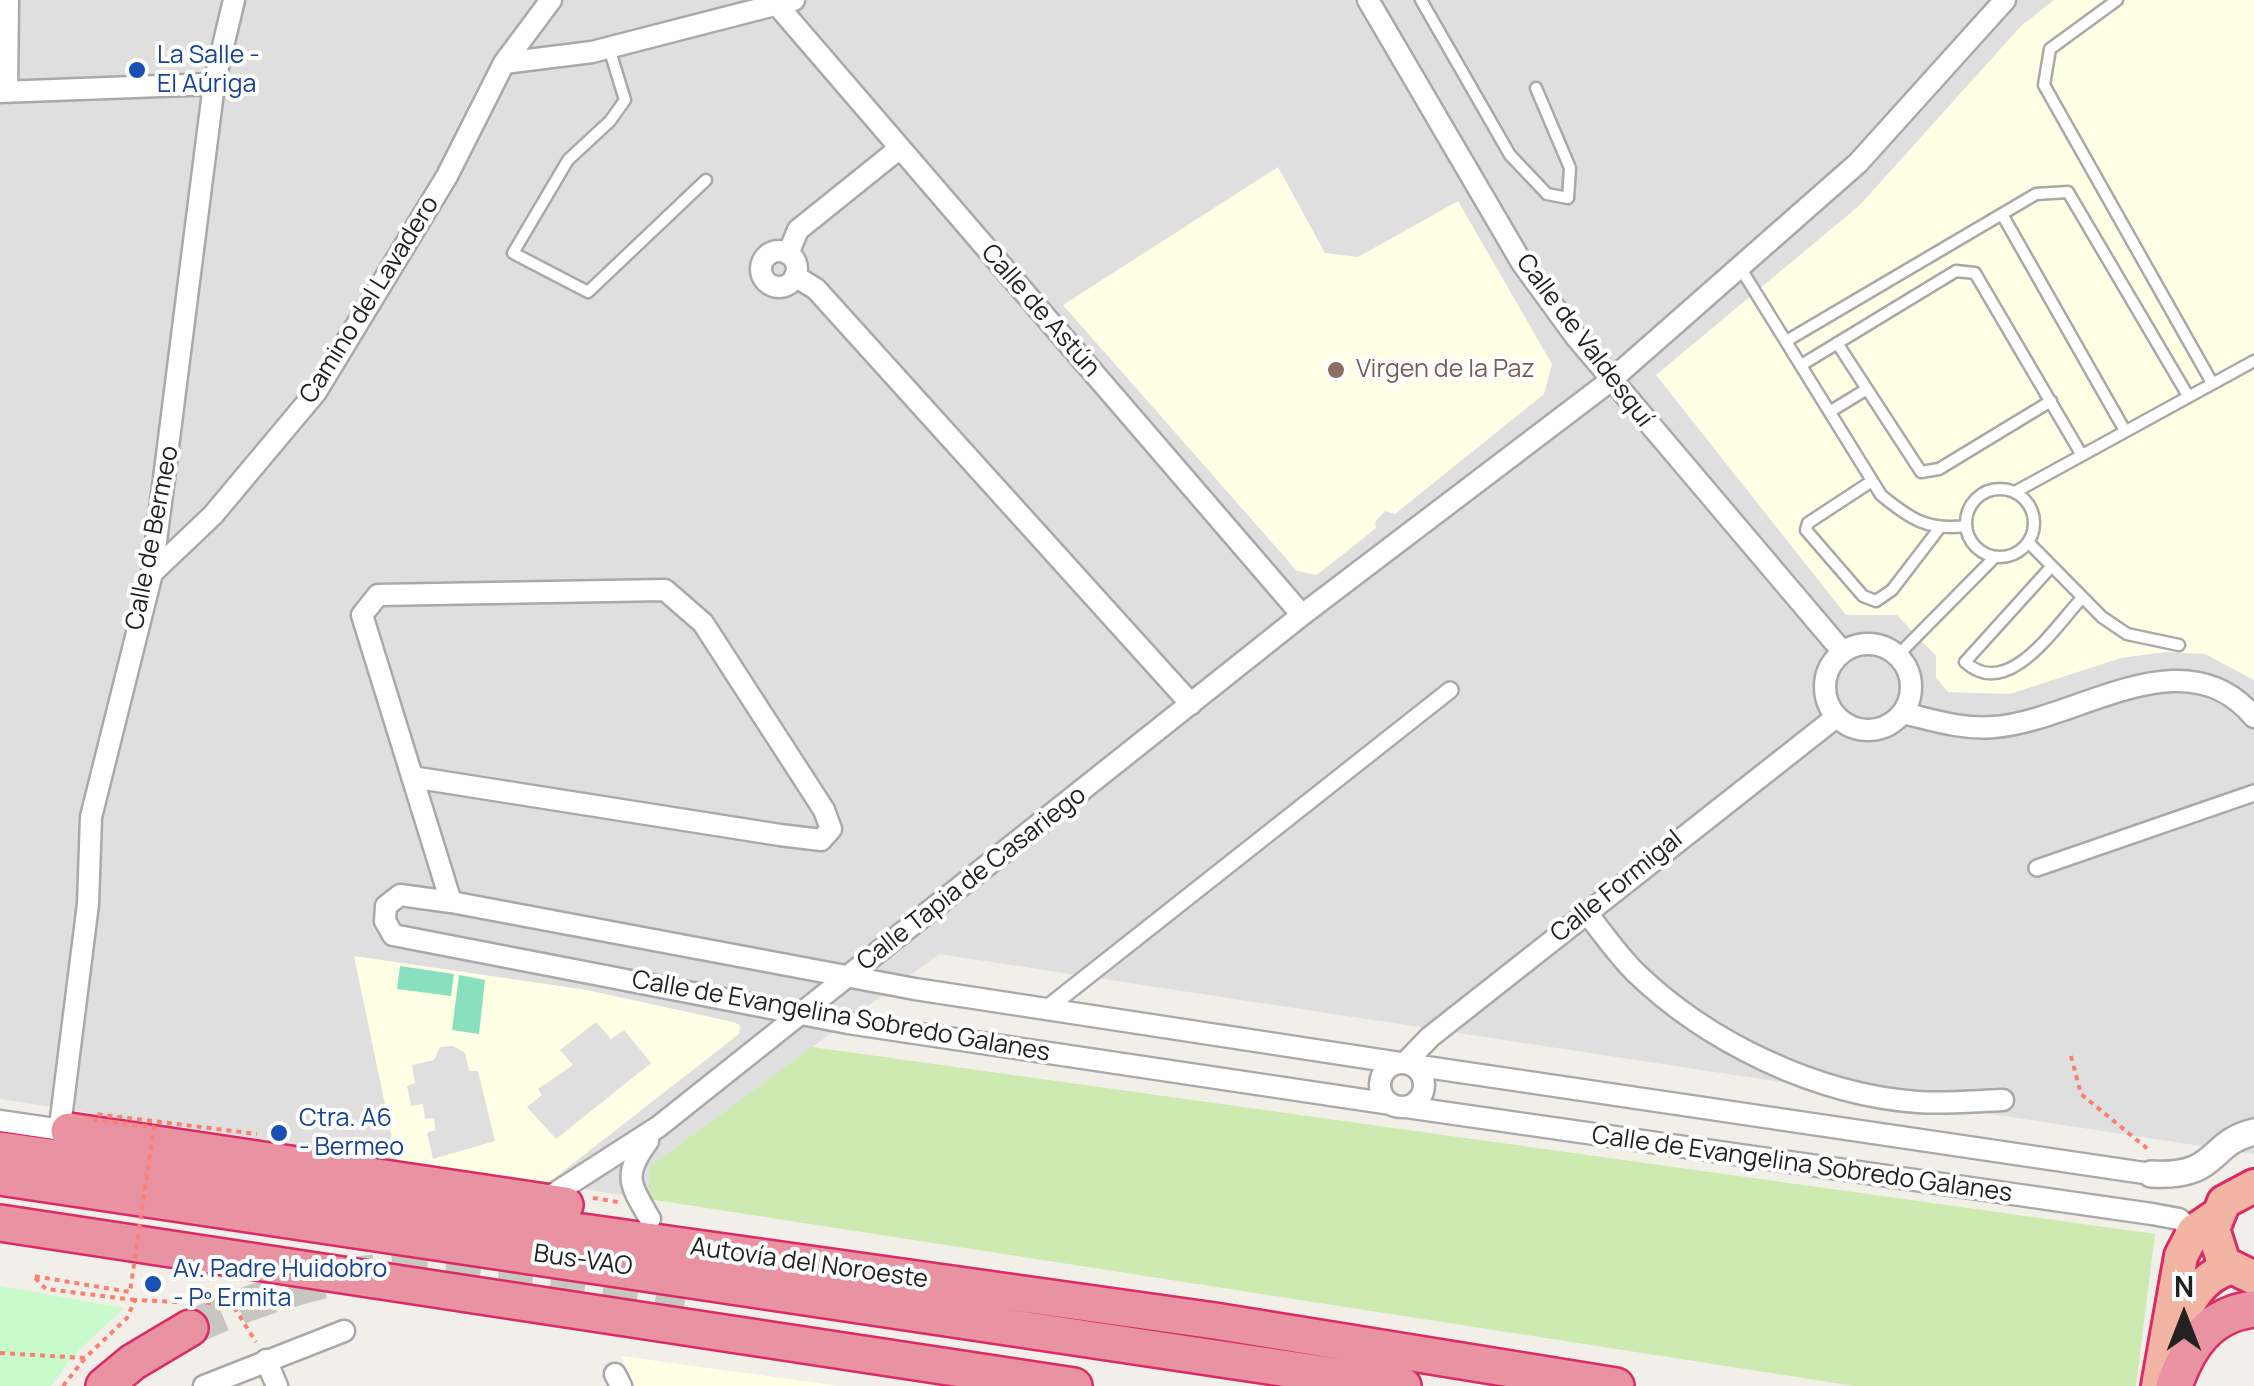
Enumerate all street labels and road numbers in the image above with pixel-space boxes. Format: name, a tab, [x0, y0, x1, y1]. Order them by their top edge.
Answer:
street label: Camino del Lavadero	[294, 191, 446, 409]
street label: Calle de Astún	[974, 238, 1106, 384]
street label: Calle de Valdesquí	[1509, 248, 1659, 434]
street label: Calle de Bermeo	[120, 443, 186, 633]
street label: Calle Tapia de Casariego	[852, 780, 1092, 978]
street label: Calle Formigal	[1545, 825, 1689, 949]
street label: Calle de Evangelina Sobredo Galanes	[630, 965, 1052, 1069]
street label: Calle de Evangelina Sobredo Galanes	[1590, 1121, 2014, 1209]
street label: Autovía del Noroeste	[688, 1232, 930, 1296]
street label: Bus-VAO	[532, 1239, 634, 1283]

